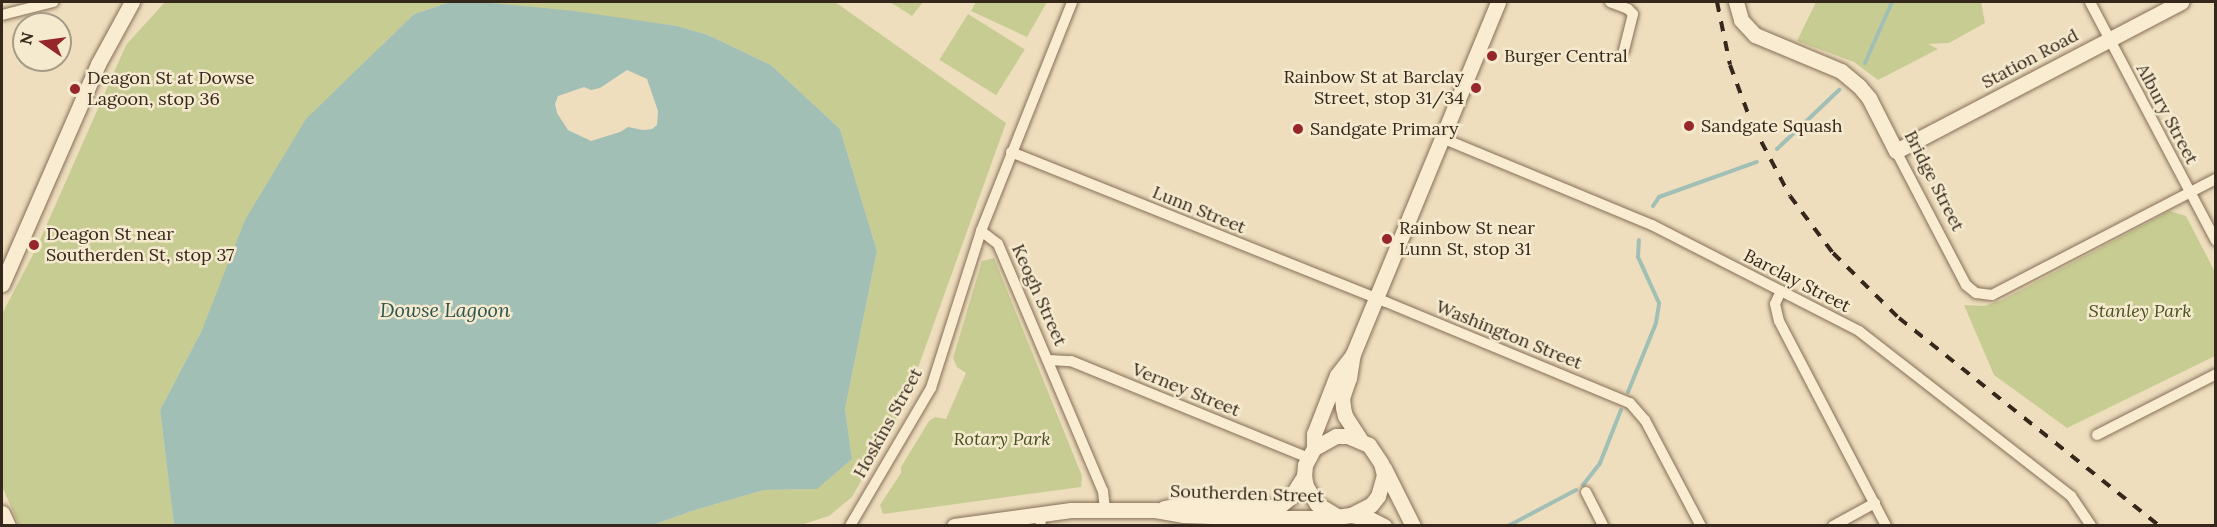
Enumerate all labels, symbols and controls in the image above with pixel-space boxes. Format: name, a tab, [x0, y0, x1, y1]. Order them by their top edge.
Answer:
north arrow	[12, 12, 72, 72]
street label: Station Road	[1978, 25, 2082, 93]
text: N	[15, 30, 38, 47]
place label: Burger Central	[1504, 45, 1628, 67]
marker: Burger Central	[1485, 49, 1499, 63]
street label: Albury Street	[2131, 60, 2203, 168]
place label: Rainbow St at Barclay Street, stop 31/34	[1284, 67, 1464, 110]
place label: Deagon St at Dowse Lagoon, stop 36	[87, 68, 254, 110]
marker: Rainbow St at Barclay Street, stop 31/34	[1469, 81, 1483, 95]
marker: Deagon St at Dowse Lagoon, stop 36	[68, 82, 82, 96]
place label: Sandgate Squash	[1701, 115, 1842, 137]
place label: Sandgate Primary	[1310, 118, 1458, 140]
marker: Sandgate Squash	[1682, 119, 1696, 133]
marker: Sandgate Primary	[1291, 122, 1305, 136]
street label: Bridge Street	[1899, 127, 1969, 235]
street label: Lunn Street	[1149, 181, 1249, 239]
place label: Rainbow St near Lunn St, stop 31	[1399, 218, 1535, 260]
place label: Deagon St near Southerden St, stop 37	[46, 224, 234, 266]
marker: Rainbow St near Lunn St, stop 31	[1380, 232, 1394, 246]
marker: Deagon St near Southerden St, stop 37	[27, 238, 41, 252]
street label: Keogh Street	[1007, 241, 1071, 349]
street label: Barclay Street	[1740, 245, 1854, 317]
street label: Washington Street	[1433, 296, 1585, 374]
water label: Dowse Lagoon	[380, 297, 510, 321]
park label: Stanley Park	[2088, 300, 2192, 322]
street label: Verney Street	[1129, 359, 1243, 421]
street label: Hoskins Street	[849, 364, 927, 482]
park label: Rotary Park	[953, 428, 1051, 450]
street label: Southerden Street	[1170, 481, 1324, 507]

